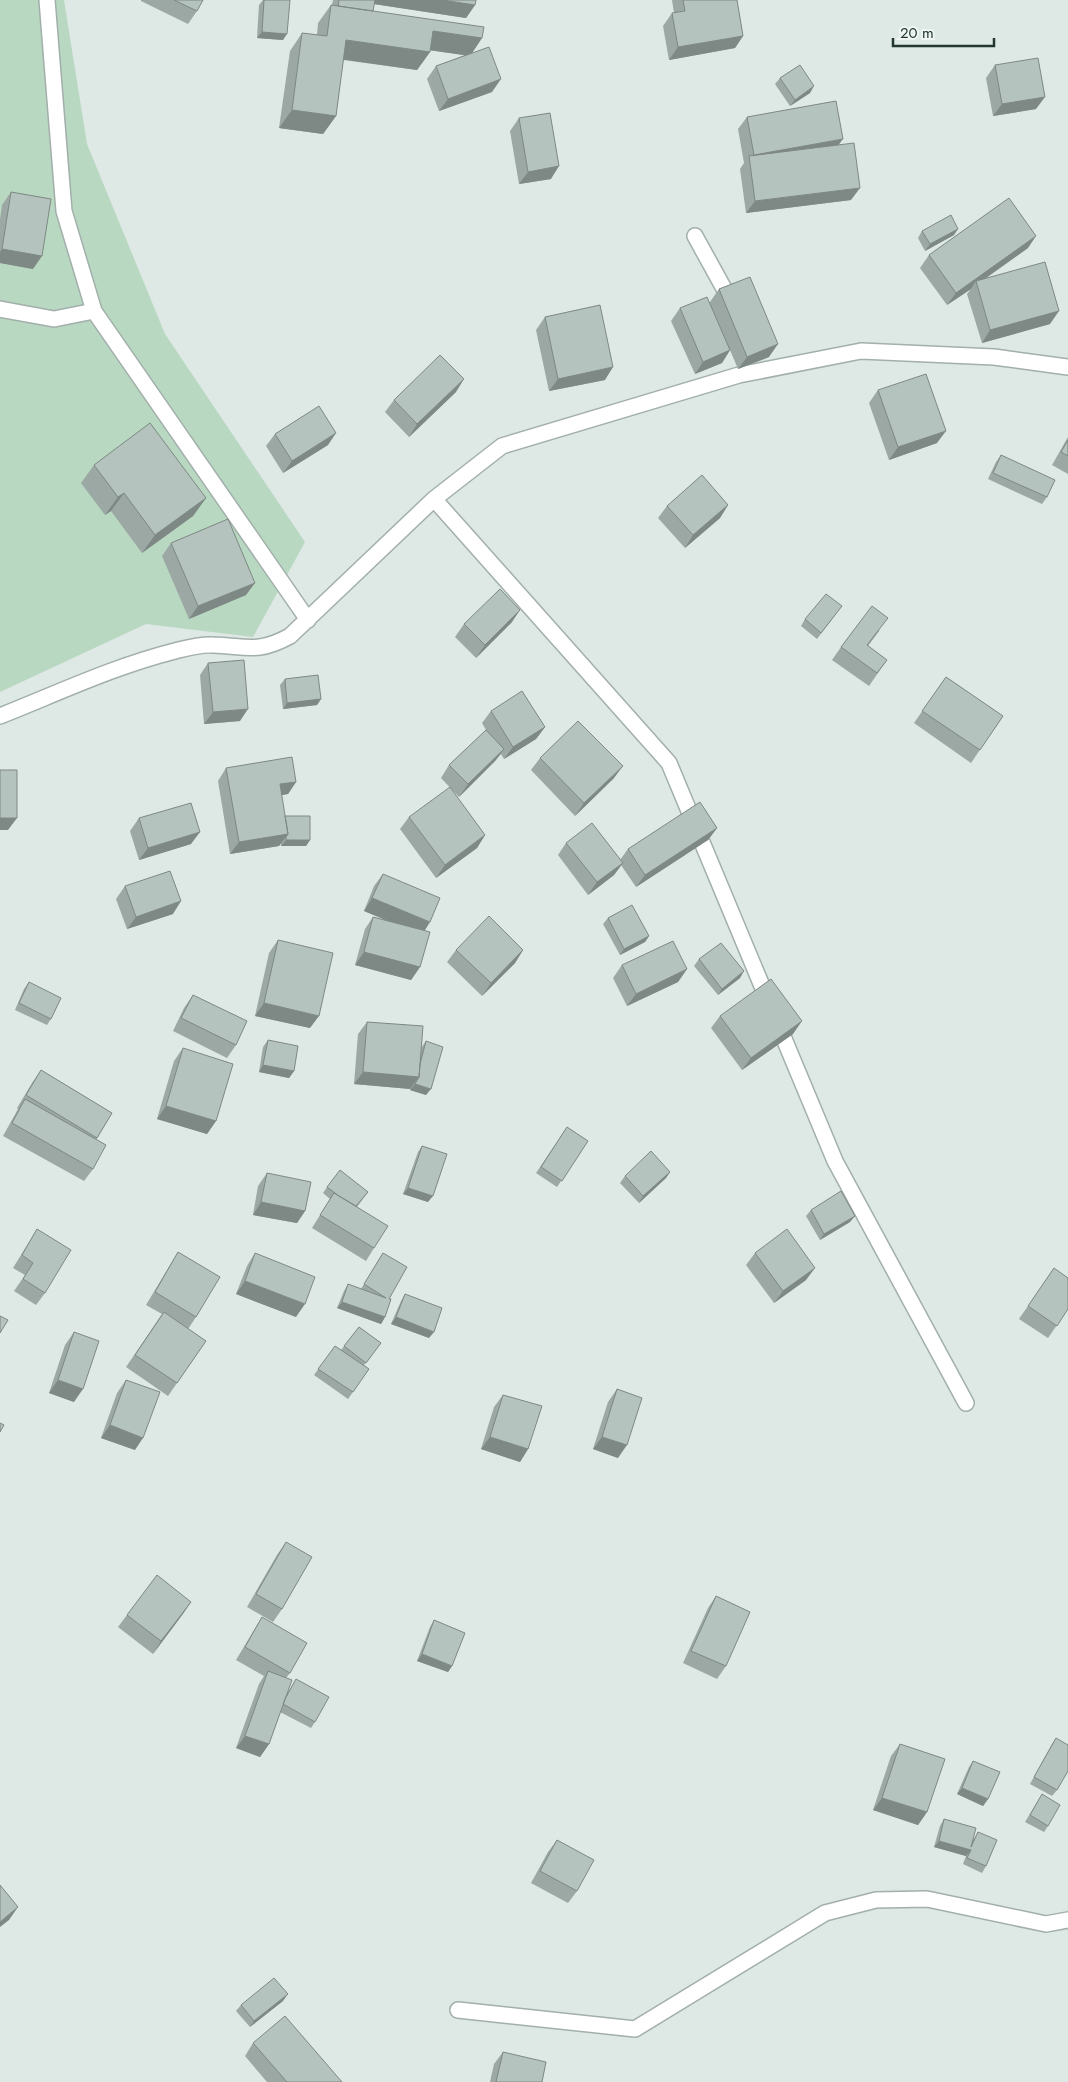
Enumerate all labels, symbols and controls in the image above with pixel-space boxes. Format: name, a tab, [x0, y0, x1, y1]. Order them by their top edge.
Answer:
scale bar	[893, 15, 994, 47]
text: 20 m	[900, 22, 934, 44]

